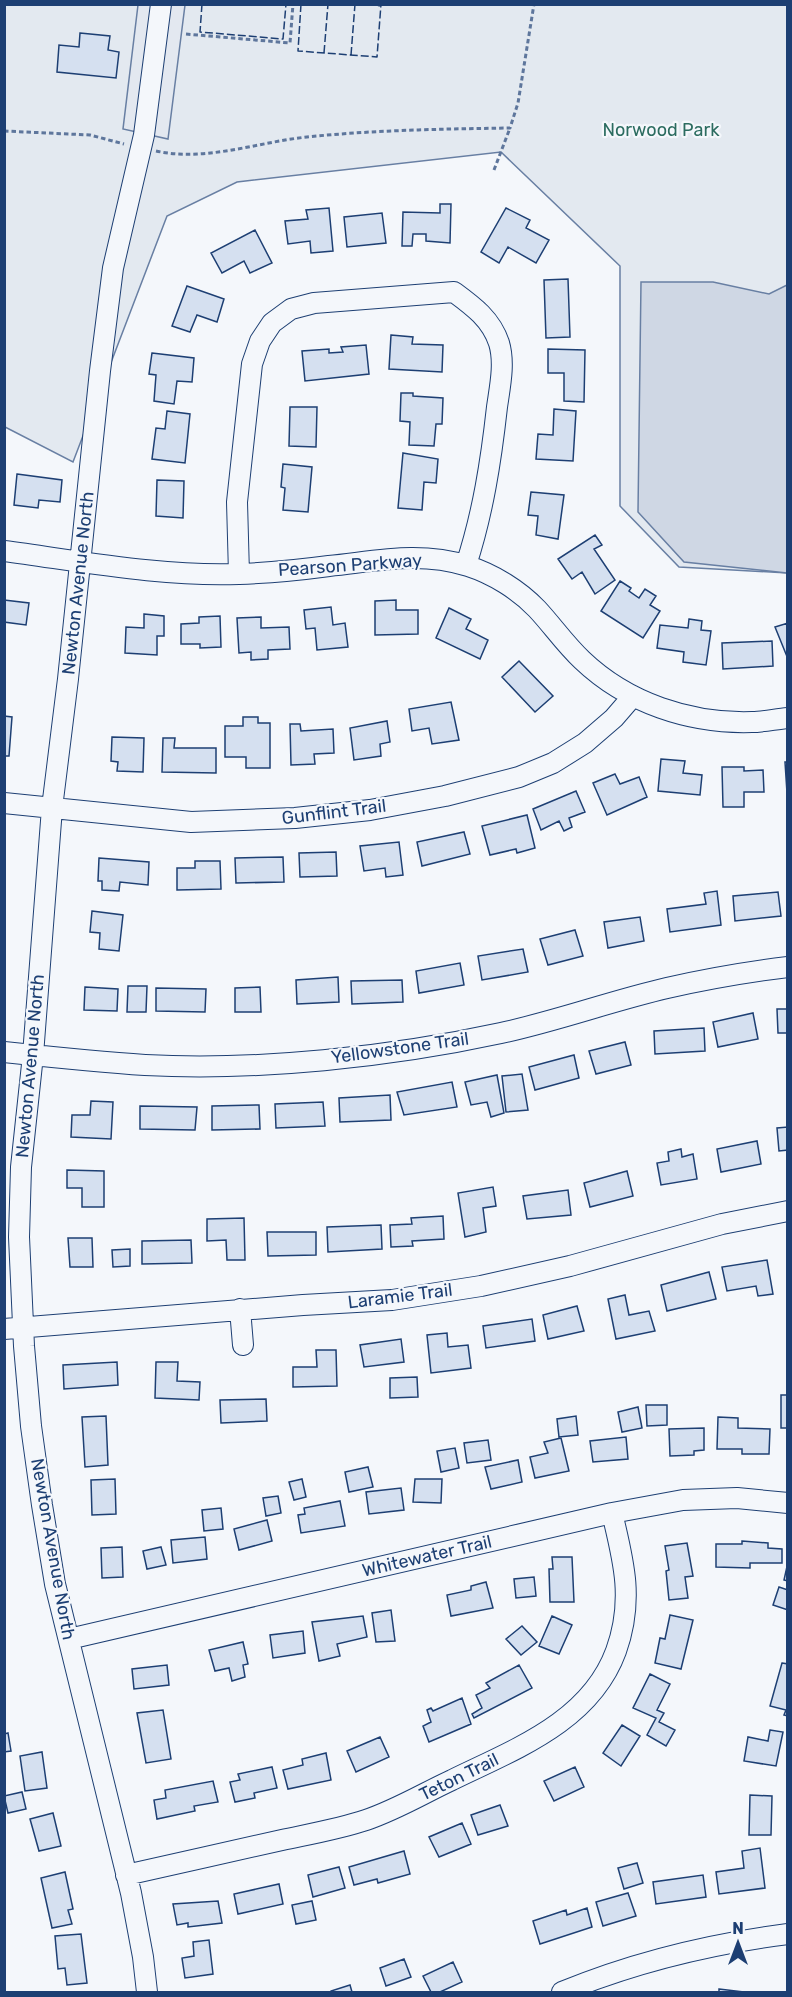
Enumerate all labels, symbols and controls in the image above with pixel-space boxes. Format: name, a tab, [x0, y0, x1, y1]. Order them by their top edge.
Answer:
park label: Norwood Park	[602, 119, 720, 141]
street label: Newton Avenue North	[57, 490, 99, 676]
street label: Pearson Parkway	[277, 549, 423, 581]
street label: Gunflint Trail	[280, 795, 388, 829]
street label: Newton Avenue North	[11, 973, 49, 1159]
street label: Yellowstone Trail	[330, 1027, 470, 1069]
street label: Laramie Trail	[346, 1279, 454, 1313]
street label: Newton Avenue North	[26, 1456, 80, 1642]
street label: Whitewater Trail	[360, 1530, 494, 1582]
street label: Teton Trail	[416, 1748, 502, 1806]
north arrow	[708, 1913, 768, 1973]
text: N	[732, 1919, 744, 1938]

